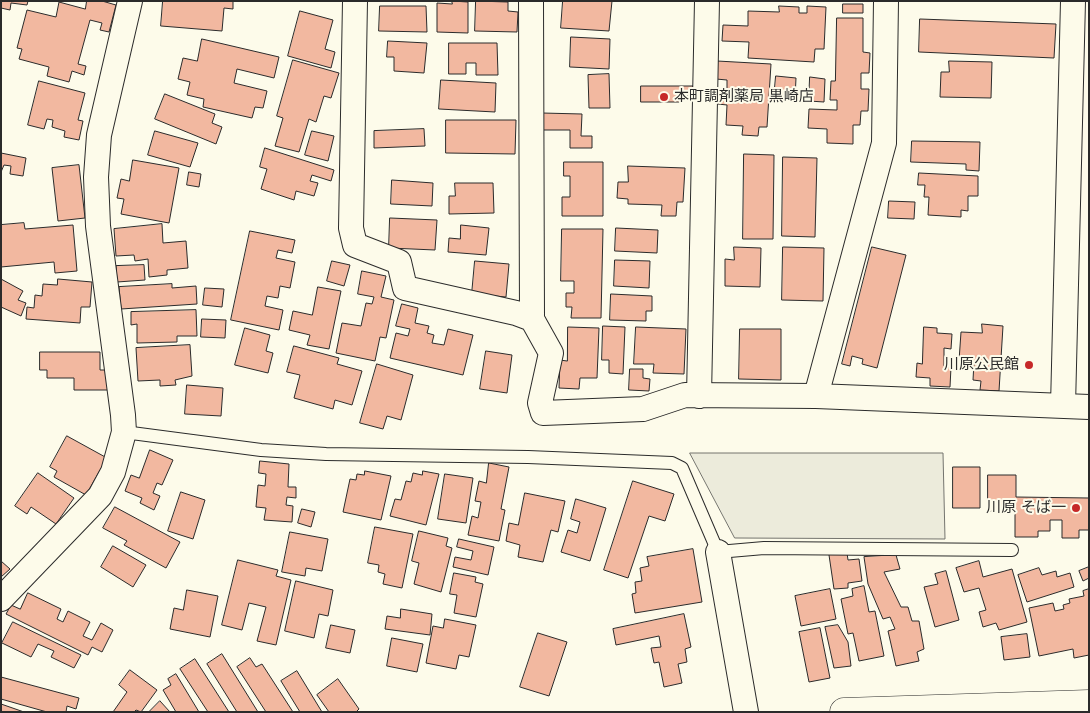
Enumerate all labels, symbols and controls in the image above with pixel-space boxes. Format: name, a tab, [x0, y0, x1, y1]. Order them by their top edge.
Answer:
place label: 本町調剤薬局 黒崎店	[674, 88, 814, 106]
marker: 本町調剤薬局 黒崎店	[658, 91, 670, 103]
place label: 川原公民館	[944, 356, 1019, 374]
marker: 川原公民館	[1023, 359, 1035, 371]
place label: 川原 そば一	[986, 499, 1066, 517]
marker: 川原 そば一	[1070, 502, 1082, 514]

